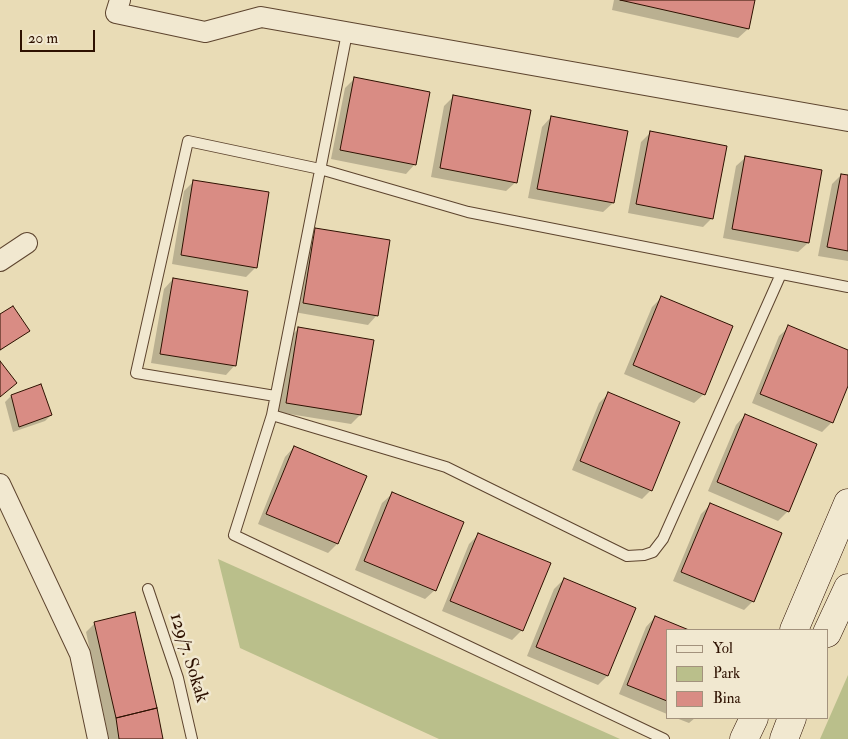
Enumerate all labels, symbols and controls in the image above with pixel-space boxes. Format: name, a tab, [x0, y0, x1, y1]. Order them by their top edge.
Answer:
scale bar	[22, 20, 98, 52]
text: 20 m	[28, 29, 58, 48]
street label: 129/7. Sokak	[164, 610, 212, 706]
legend	[666, 629, 828, 719]
text: Yol	[713, 639, 733, 658]
text: Park	[713, 664, 740, 683]
text: Bina	[713, 689, 741, 708]

